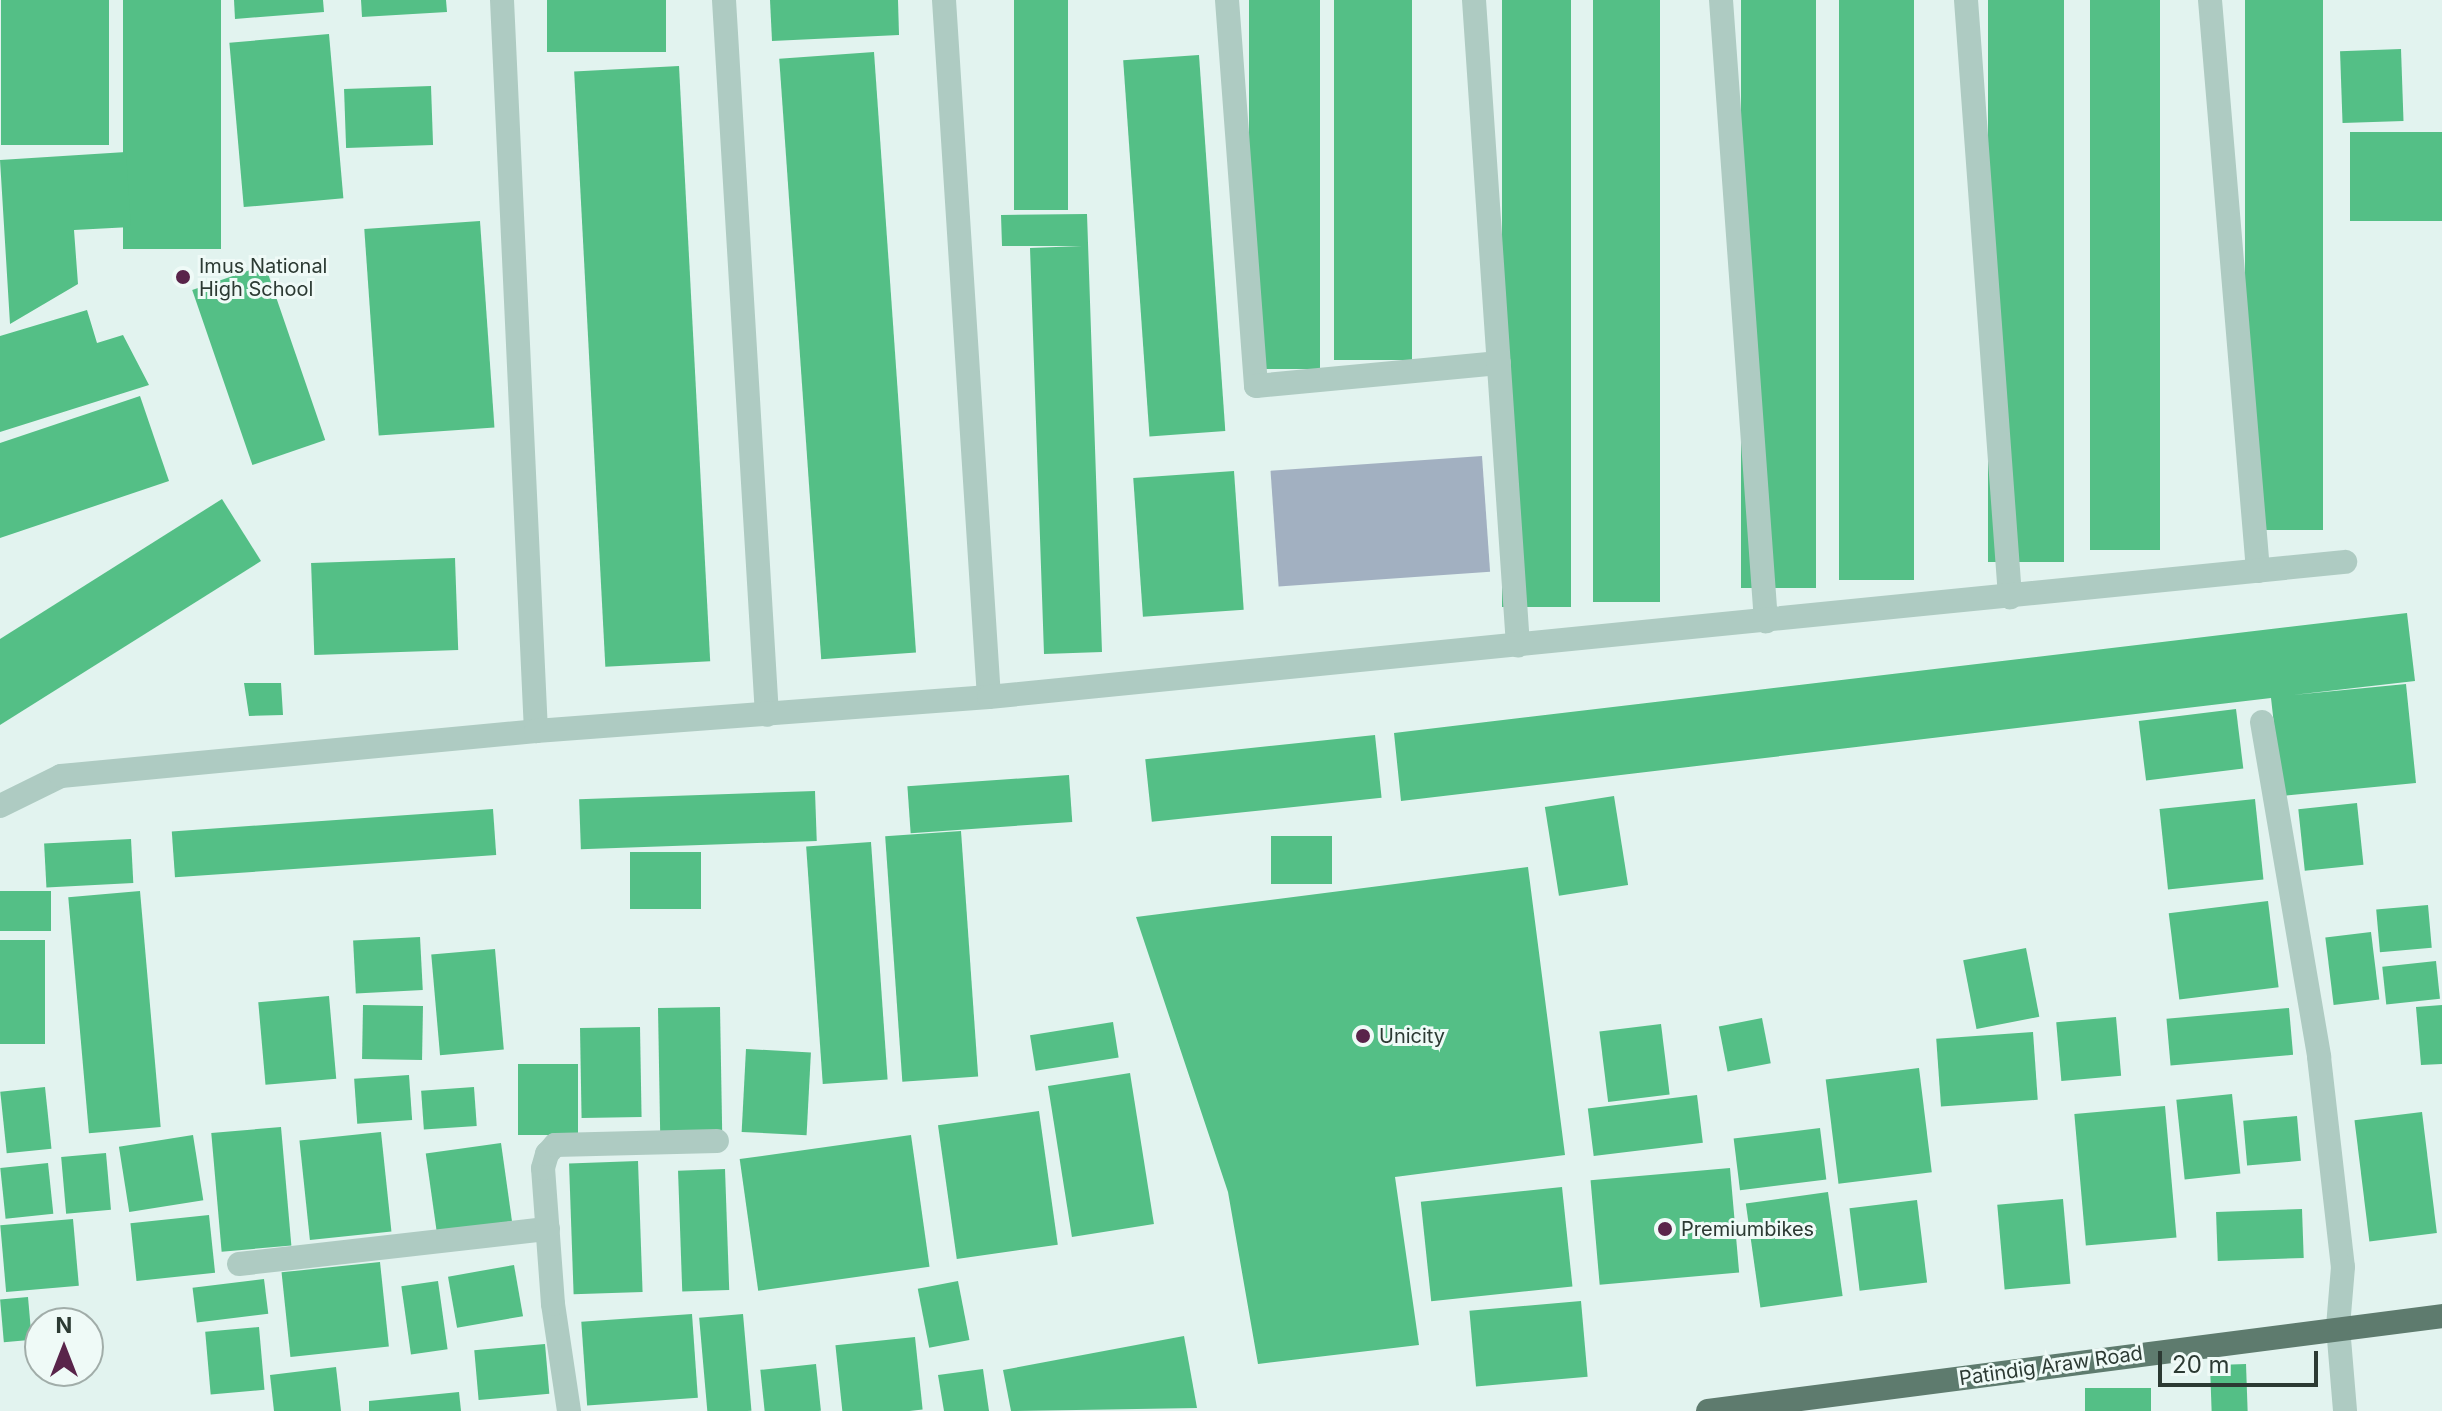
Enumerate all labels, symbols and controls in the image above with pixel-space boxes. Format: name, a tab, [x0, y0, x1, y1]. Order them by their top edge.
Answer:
place label: Imus National High School	[199, 254, 327, 301]
marker: Imus National High School	[174, 268, 192, 286]
place label: Unicity	[1379, 1024, 1445, 1048]
marker: Unicity	[1354, 1027, 1372, 1045]
place label: Premiumbikes	[1681, 1217, 1814, 1241]
marker: Premiumbikes	[1656, 1220, 1674, 1238]
north arrow	[24, 1307, 104, 1387]
text: N	[56, 1312, 72, 1338]
scale bar	[2162, 1335, 2322, 1385]
street label: Patindig Araw Road	[1958, 1341, 2144, 1391]
text: 20 m	[2172, 1350, 2230, 1379]

